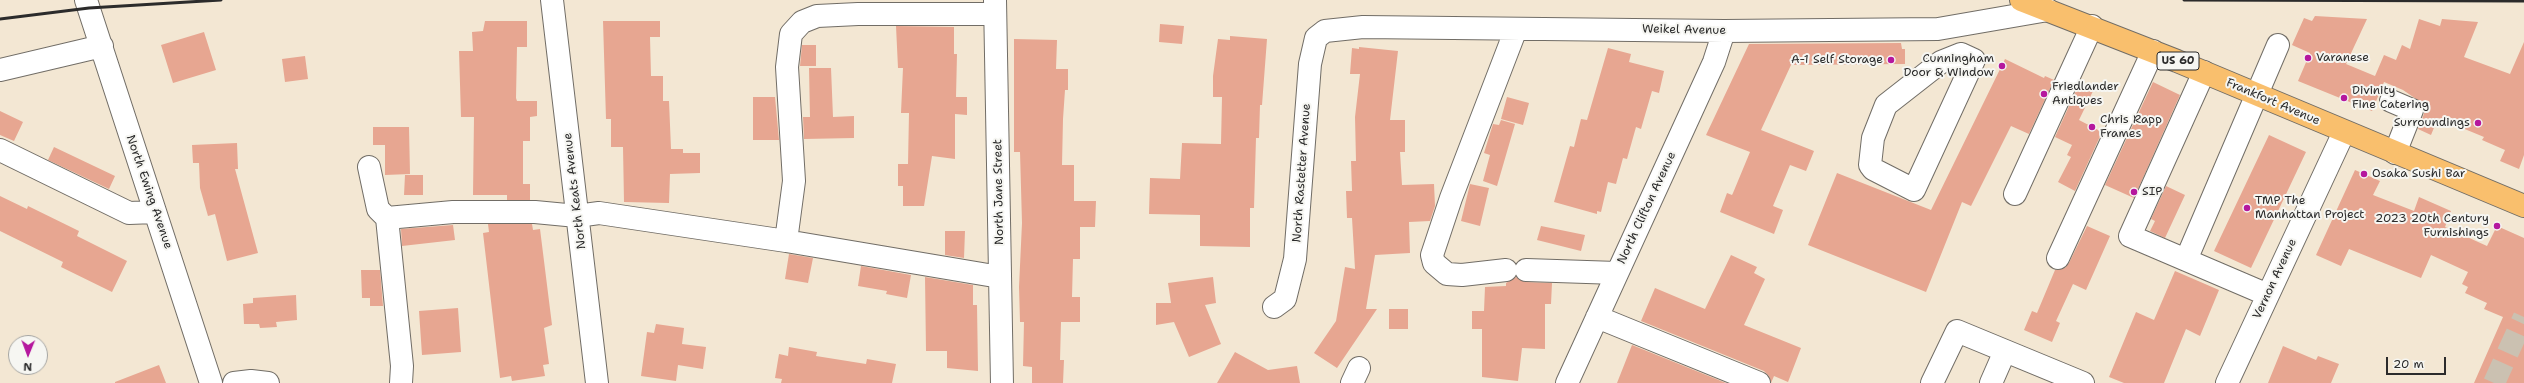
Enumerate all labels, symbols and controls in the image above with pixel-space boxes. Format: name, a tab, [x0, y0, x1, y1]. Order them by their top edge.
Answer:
street label: Weikel Avenue	[1642, 22, 1726, 38]
place label: Varanese	[2316, 51, 2369, 65]
place label: Cunningham Door & Window	[1903, 52, 1994, 80]
road number: US 60	[2157, 52, 2199, 70]
place label: A-1 Self Storage	[1791, 53, 1883, 67]
marker: Varanese	[2303, 53, 2313, 63]
marker: A-1 Self Storage	[1886, 55, 1896, 65]
marker: Cunningham Door & Window	[1997, 61, 2007, 71]
street label: Frankfort Avenue	[2224, 76, 2322, 128]
place label: Friedlander Antiques	[2052, 80, 2119, 108]
place label: Divinity Fine Catering	[2352, 84, 2429, 112]
marker: Friedlander Antiques	[2039, 89, 2049, 99]
marker: Divinity Fine Catering	[2339, 93, 2349, 103]
street label: North Rastetter Avenue	[1290, 103, 1314, 243]
place label: Chris Rapp Frames	[2100, 113, 2162, 141]
place label: Surroundings	[2394, 116, 2470, 130]
marker: Surroundings	[2473, 118, 2483, 128]
marker: Chris Rapp Frames	[2087, 122, 2097, 132]
street label: North Keats Avenue	[561, 132, 589, 250]
street label: North Ewing Avenue	[123, 133, 175, 251]
street label: North Jane Street	[991, 139, 1007, 245]
street label: North Clifton Avenue	[1615, 150, 1679, 266]
place label: Osaka Sushi Bar	[2372, 167, 2465, 181]
marker: Osaka Sushi Bar	[2359, 169, 2369, 179]
place label: SIP	[2142, 185, 2162, 199]
marker: SIP	[2129, 187, 2139, 197]
place label: TMP The Manhattan Project	[2255, 194, 2365, 222]
marker: TMP The Manhattan Project	[2242, 203, 2252, 213]
place label: 2023 20th Century Furnishings	[2375, 212, 2489, 240]
marker: 2023 20th Century Furnishings	[2492, 221, 2502, 231]
street label: Vernon Avenue	[2250, 236, 2300, 322]
north arrow	[8, 335, 48, 375]
scale bar	[2388, 349, 2448, 375]
text: 20 m	[2393, 356, 2424, 372]
text: N	[23, 359, 32, 374]

